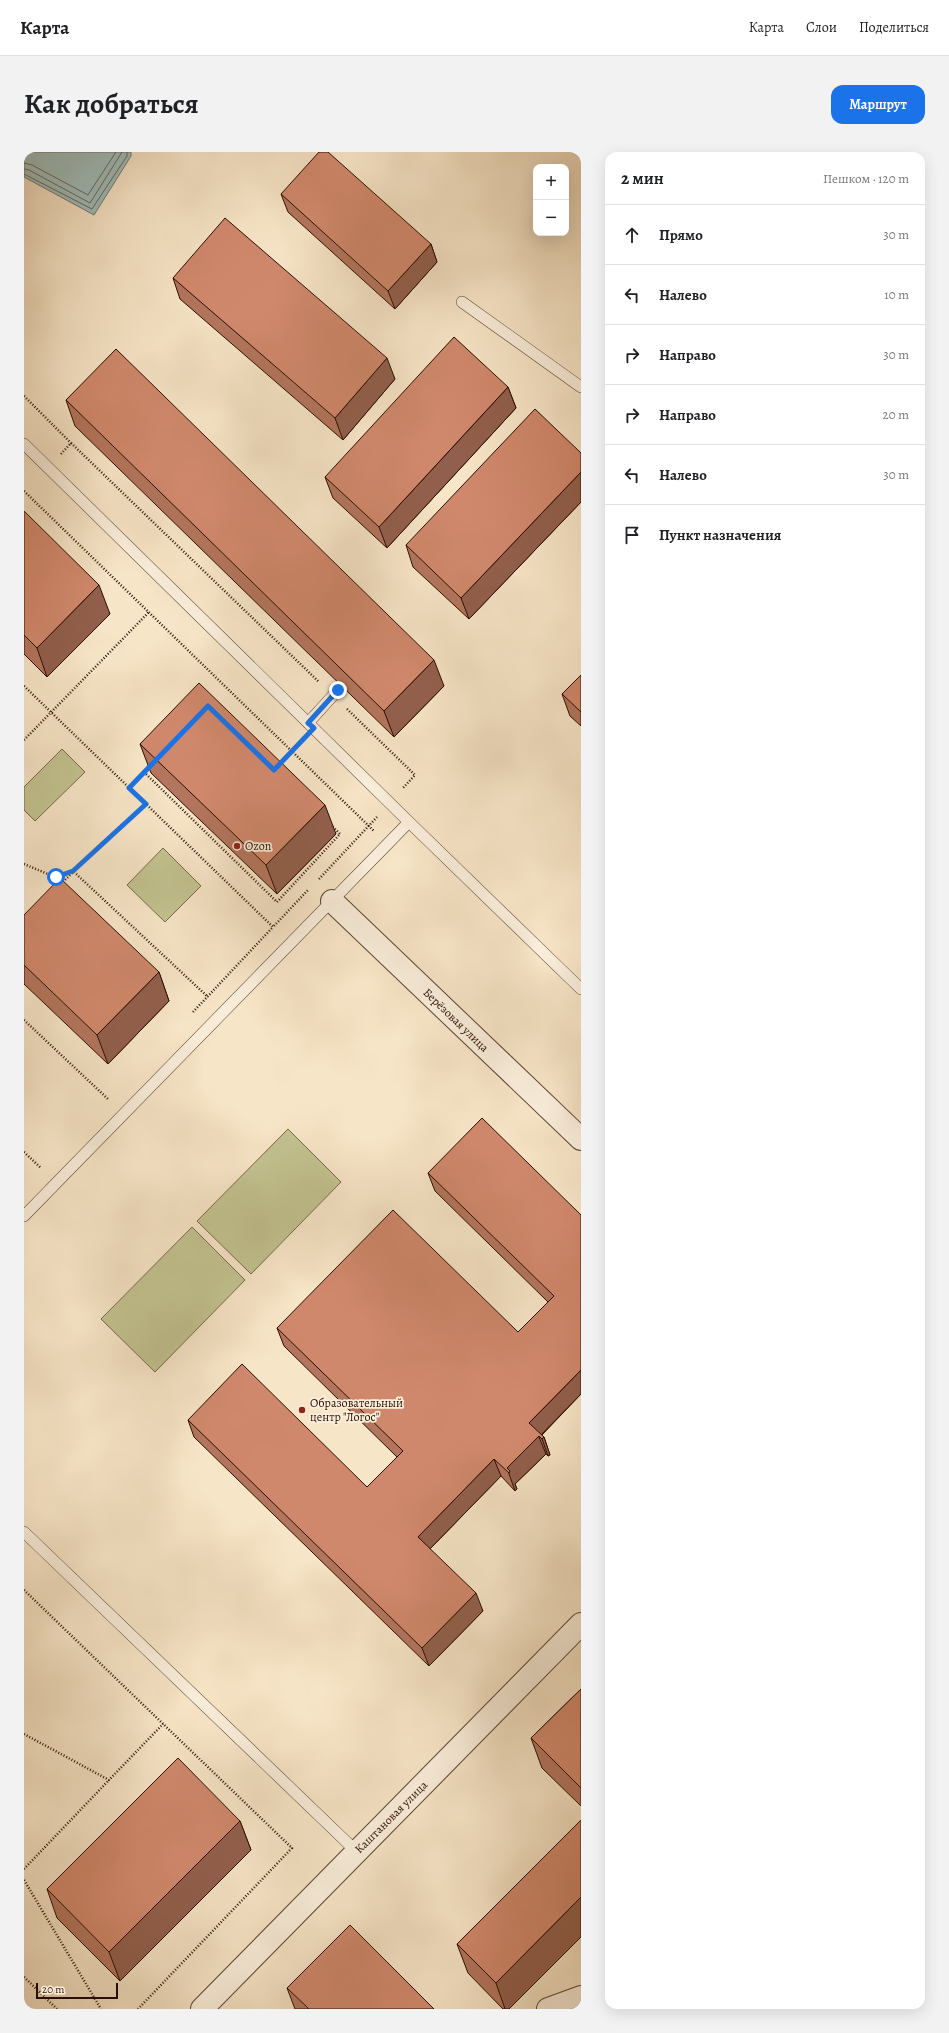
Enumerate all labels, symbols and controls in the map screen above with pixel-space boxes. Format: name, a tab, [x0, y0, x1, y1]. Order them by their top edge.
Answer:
text: Карта	[20, 15, 69, 41]
text: Карта	[749, 18, 784, 37]
text: Слои	[806, 18, 837, 37]
text: Поделиться	[859, 18, 929, 37]
text: Как добраться	[24, 85, 199, 123]
button: Маршрут	[831, 85, 925, 124]
map controls	[533, 164, 569, 236]
button: +	[533, 164, 569, 200]
text: 2 мин	[621, 167, 664, 190]
text: Пешком · 120 m	[823, 170, 909, 187]
button: −	[533, 200, 569, 236]
icon: ahead	[621, 224, 643, 246]
text: Прямо	[659, 225, 703, 245]
text: 30 m	[883, 226, 909, 243]
icon: left	[621, 284, 643, 306]
text: Налево	[659, 285, 707, 305]
text: 10 m	[884, 286, 909, 303]
icon: right	[621, 344, 643, 366]
text: Направо	[659, 345, 716, 365]
text: 30 m	[883, 346, 909, 363]
icon: right	[621, 404, 643, 426]
text: Направо	[659, 405, 716, 425]
text: 20 m	[883, 406, 909, 423]
icon: left	[621, 464, 643, 486]
text: Налево	[659, 465, 707, 485]
text: 30 m	[883, 466, 909, 483]
icon: arrive	[621, 524, 643, 546]
text: Пункт назначения	[659, 525, 781, 545]
route end	[329, 681, 347, 699]
place label: Ozon	[245, 838, 272, 854]
marker: Ozon	[232, 841, 242, 851]
route start	[47, 868, 65, 886]
street label: Берёзовая улица	[420, 984, 493, 1056]
place label: Образовательный центр "Логос"	[310, 1395, 403, 1425]
marker: Образовательный центр "Логос"	[297, 1405, 307, 1415]
street label: Каштановая улица	[351, 1777, 431, 1857]
scale bar	[36, 1981, 118, 2000]
text: 20 m	[42, 1982, 64, 1997]

